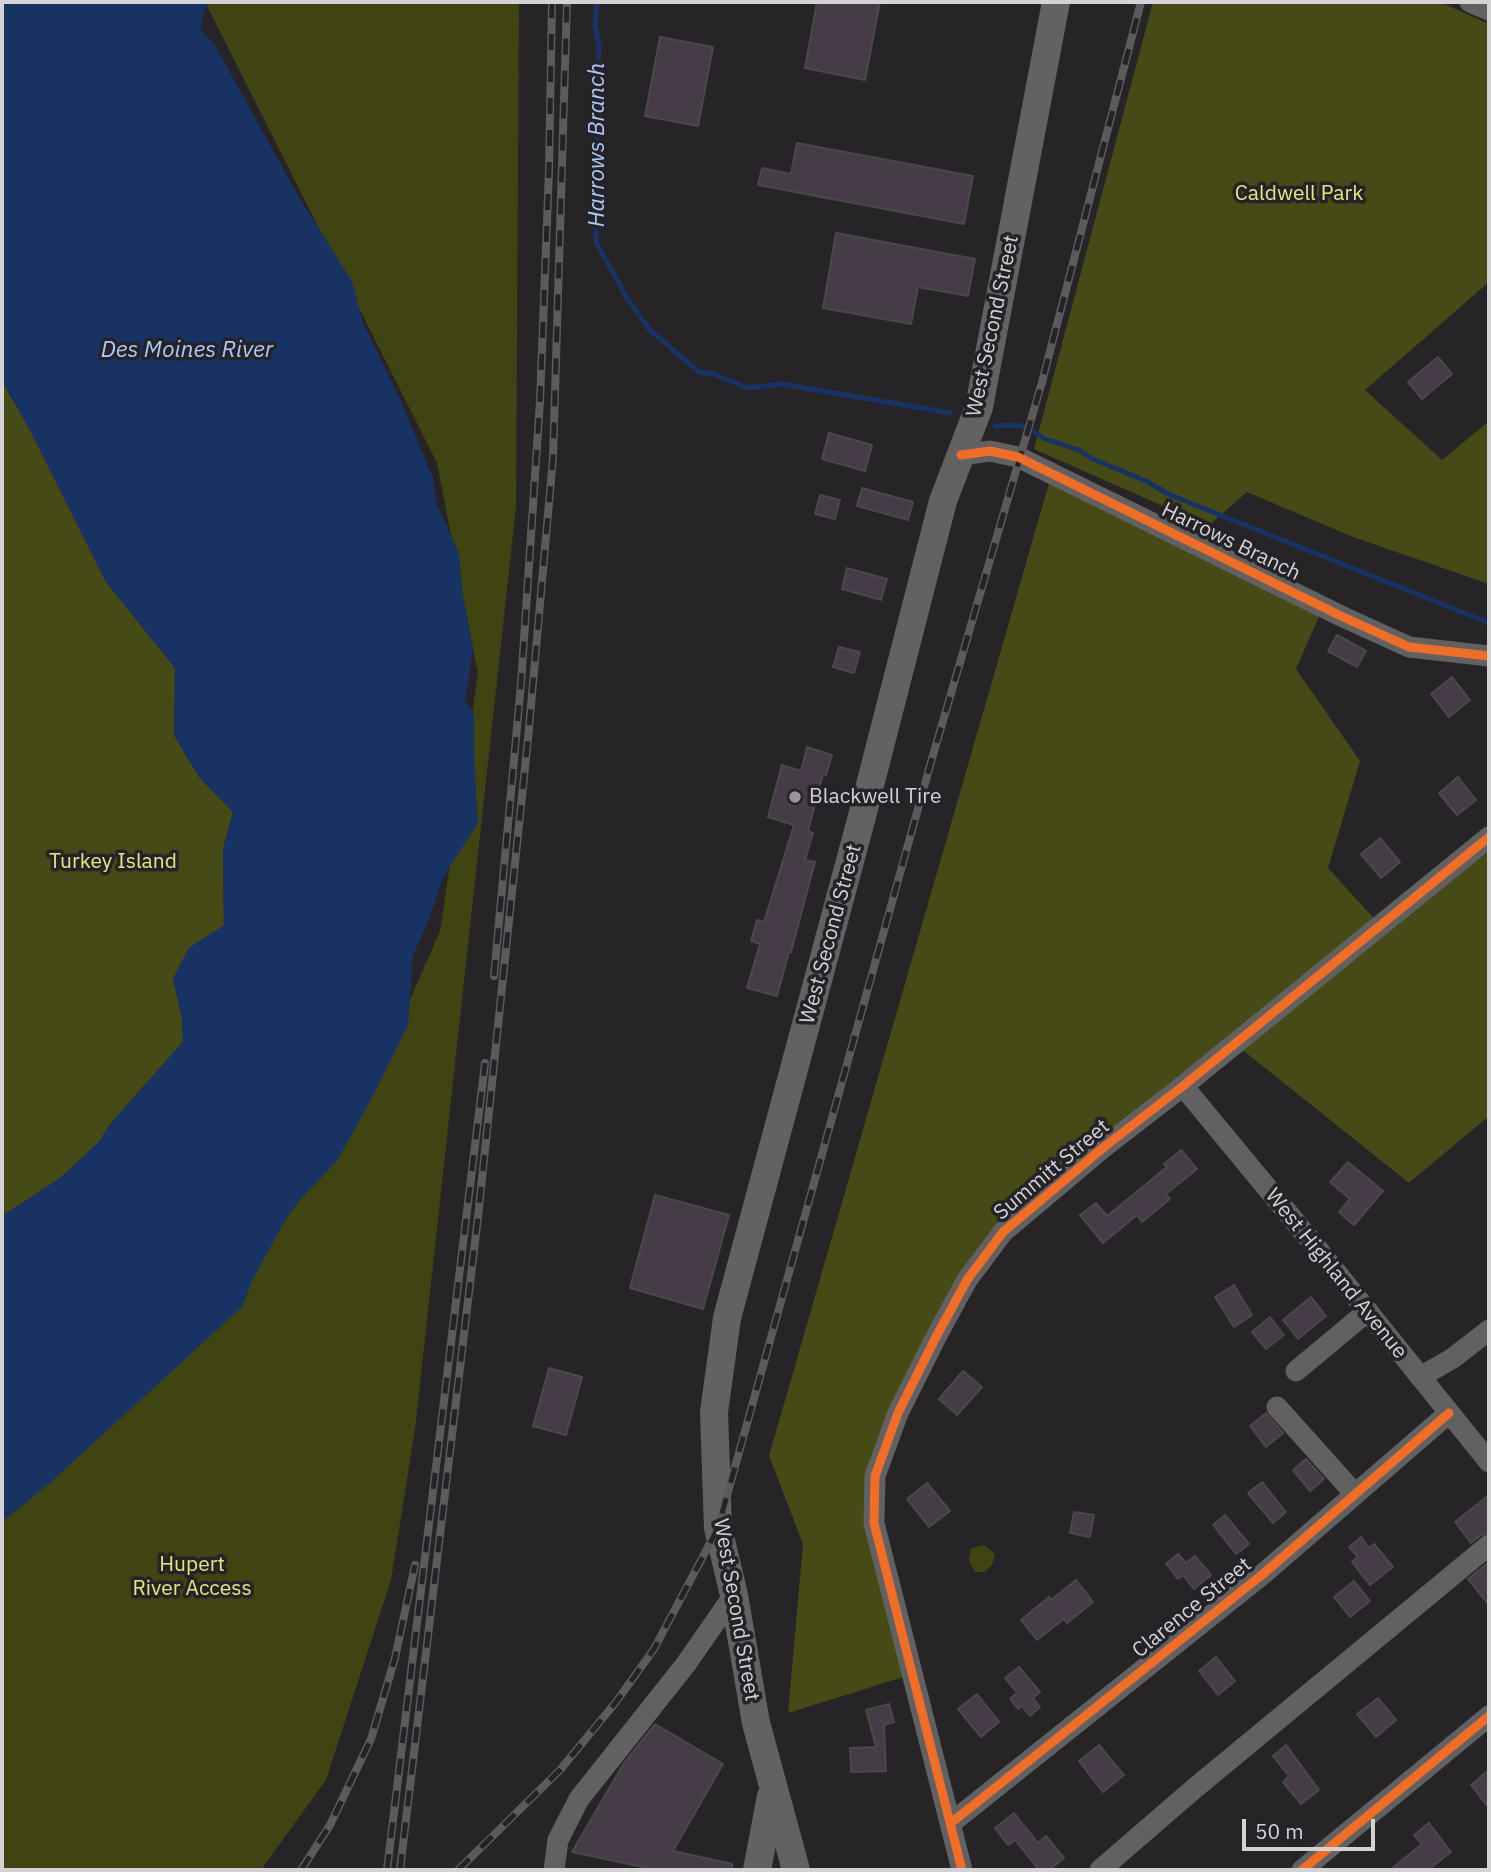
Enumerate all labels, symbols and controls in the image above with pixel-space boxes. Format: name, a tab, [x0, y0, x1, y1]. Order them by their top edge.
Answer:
water label: Harrows Branch	[583, 63, 611, 227]
park label: Caldwell Park	[1235, 181, 1363, 207]
street label: West Second Street	[961, 233, 1025, 419]
water label: Des Moines River	[101, 336, 273, 364]
street label: Harrows Branch	[1157, 498, 1305, 586]
place label: Blackwell Tire	[809, 784, 941, 810]
marker: Blackwell Tire	[787, 789, 803, 805]
street label: West Second Street	[795, 841, 867, 1027]
park label: Turkey Island	[49, 849, 177, 875]
street label: Summitt Street	[989, 1114, 1115, 1226]
street label: West Highland Avenue	[1260, 1184, 1412, 1364]
street label: West Second Street	[708, 1517, 764, 1703]
park label: Hupert River Access	[132, 1552, 252, 1602]
street label: Clarence Street	[1128, 1552, 1256, 1664]
scale bar	[1246, 1806, 1379, 1850]
text: 50 m	[1255, 1817, 1304, 1845]

